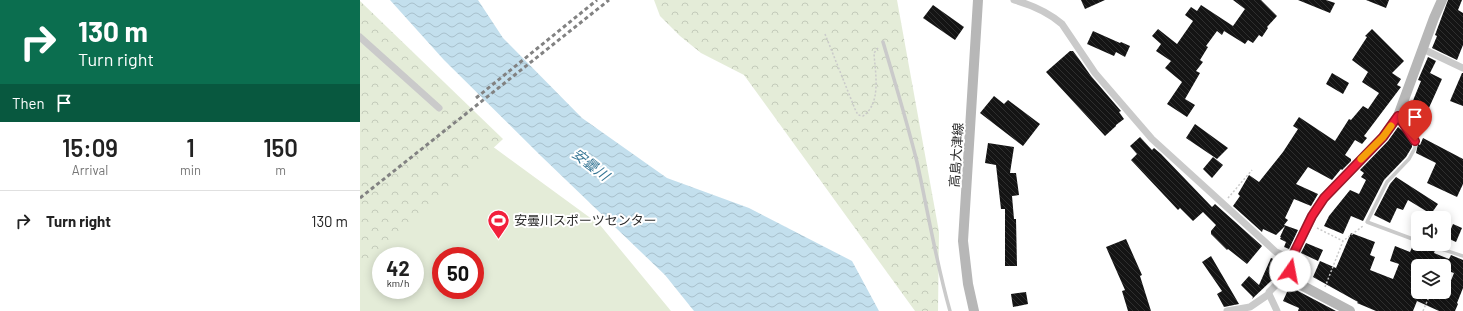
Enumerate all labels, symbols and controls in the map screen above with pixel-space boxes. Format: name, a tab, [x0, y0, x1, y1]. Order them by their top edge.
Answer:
text: 130 m	[78, 14, 148, 48]
icon: right	[12, 16, 64, 68]
text: Turn right	[78, 48, 154, 70]
icon: arrive	[53, 92, 75, 114]
text: Then	[12, 94, 45, 112]
pin	[1398, 100, 1432, 141]
icon: arrive	[1404, 106, 1426, 128]
street label: 高島大津線	[946, 122, 966, 188]
text: 15:09	[62, 133, 118, 162]
text: 1	[186, 133, 195, 162]
text: 150	[263, 133, 298, 162]
water label: 安曇川	[569, 144, 614, 185]
text: Arrival	[72, 162, 108, 178]
text: min	[180, 162, 201, 178]
text: m	[275, 162, 286, 178]
sports icon: 安曇川スポーツセンター	[485, 207, 511, 240]
icon: right	[12, 210, 34, 232]
map controls	[1411, 211, 1451, 299]
button: sound	[1411, 211, 1451, 251]
text: Turn right	[46, 212, 111, 230]
text: 130 m	[311, 212, 348, 230]
place label: 安曇川スポーツセンター	[514, 212, 657, 228]
speed limit sign: 50	[432, 247, 484, 299]
position arrow	[1269, 250, 1311, 292]
text: 42	[386, 256, 410, 280]
button: layers	[1411, 259, 1451, 299]
text: km/h	[387, 277, 409, 289]

